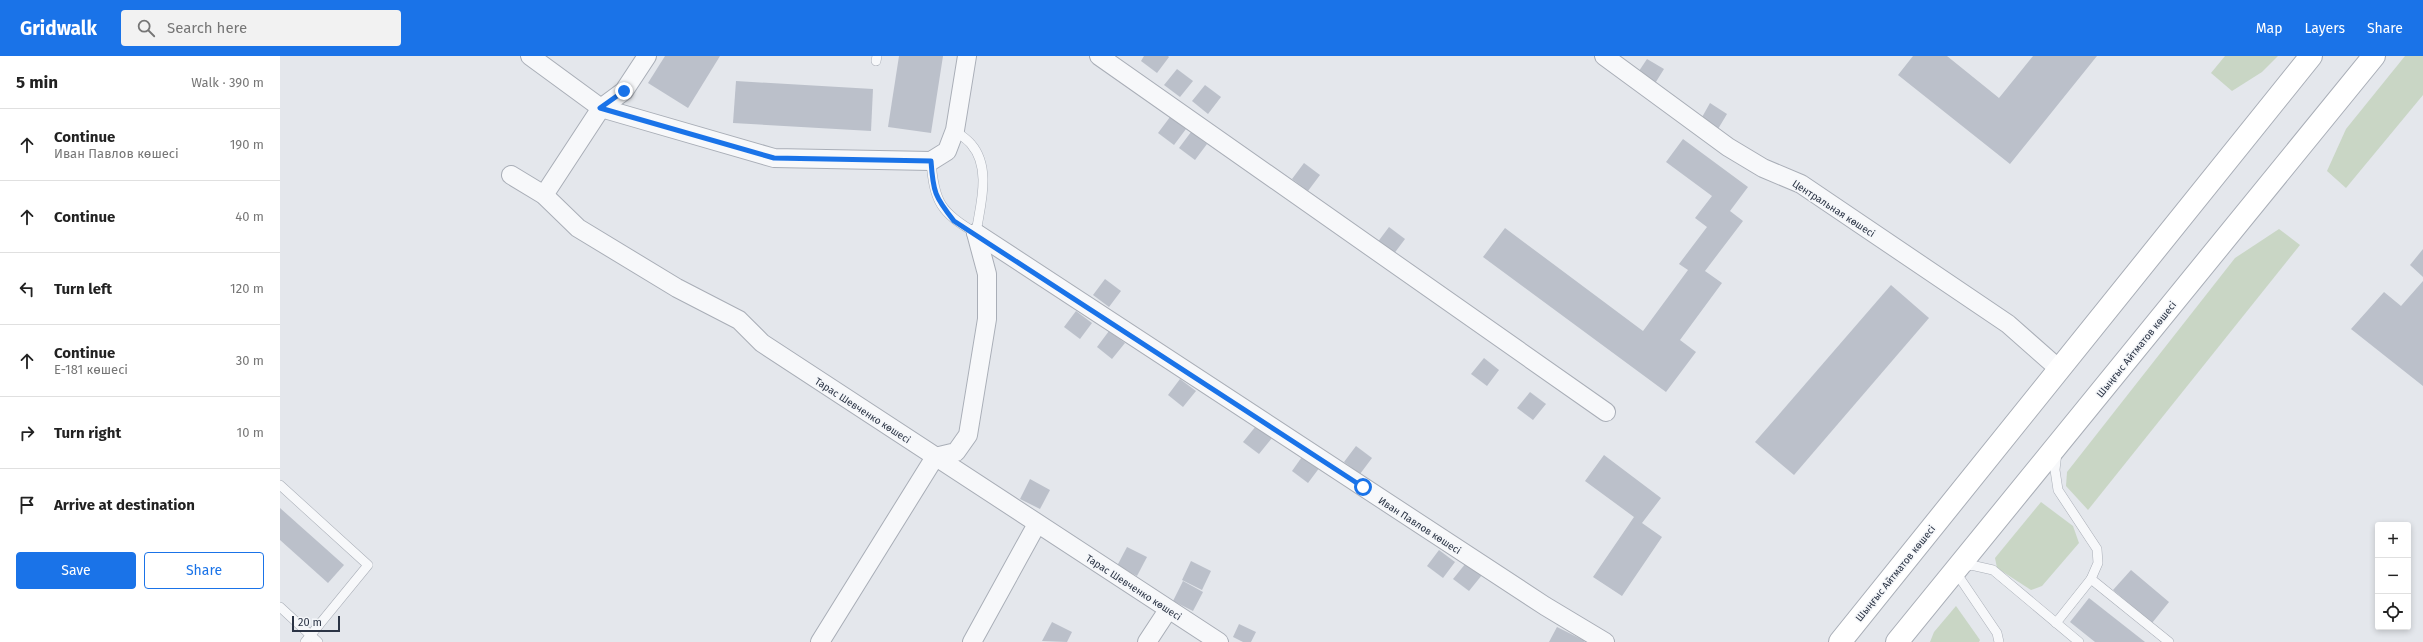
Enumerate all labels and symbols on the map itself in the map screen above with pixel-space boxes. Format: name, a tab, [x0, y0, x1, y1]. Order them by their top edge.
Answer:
route end	[615, 82, 633, 100]
street label: Центральная көшесі	[1790, 177, 1878, 240]
street label: Шыңғыс Айтматов көшесі	[2094, 298, 2179, 400]
street label: Тарас Шевченко көшесі	[812, 375, 913, 446]
route start	[1354, 478, 1372, 496]
street label: Иван Павлов көшесі	[1376, 494, 1464, 557]
street label: Шыңғыс Айтматов көшесі	[1853, 522, 1938, 624]
street label: Тарас Шевченко көшесі	[1083, 552, 1184, 623]
scale bar	[292, 614, 340, 633]

